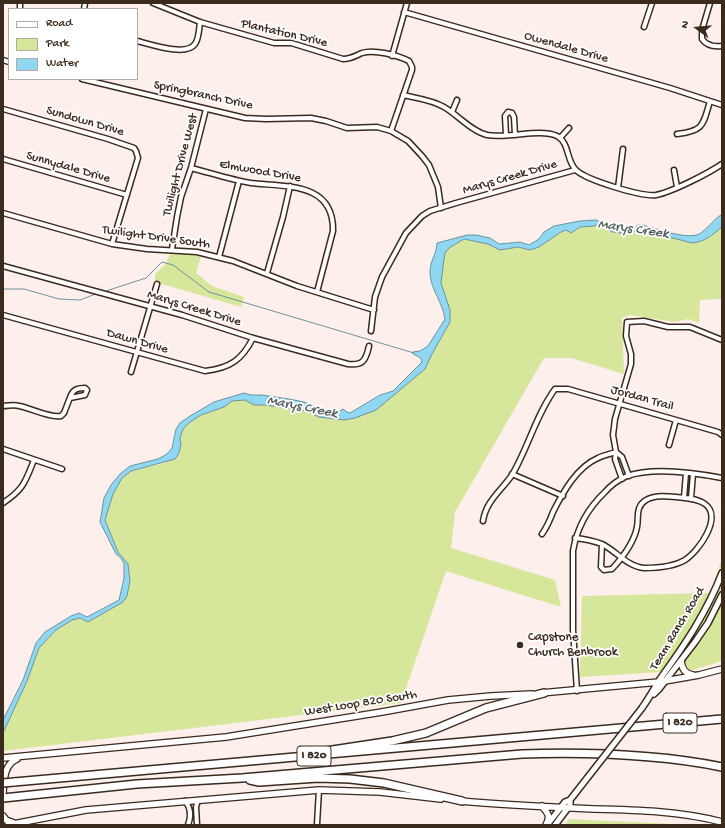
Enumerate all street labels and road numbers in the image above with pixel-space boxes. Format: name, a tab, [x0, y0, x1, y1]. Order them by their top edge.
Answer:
street label: Plantation Drive	[239, 16, 329, 52]
street label: Owendale Drive	[522, 29, 610, 67]
street label: Springbranch Drive	[152, 78, 254, 114]
street label: Sundown Drive	[44, 103, 126, 141]
street label: Twilight Drive West	[160, 112, 202, 218]
street label: Sunnydale Drive	[24, 149, 112, 187]
street label: Elmwood Drive	[218, 157, 302, 187]
street label: Marys Creek Drive	[461, 157, 559, 199]
street label: Twilight Drive South	[101, 223, 211, 253]
street label: Marys Creek Drive	[145, 287, 243, 331]
street label: Dawn Drive	[104, 326, 170, 358]
street label: Jordan Trail	[609, 383, 675, 415]
street label: Team Ranch Road	[647, 585, 709, 673]
street label: West Loop 820 South	[304, 687, 418, 721]
road number: I 820	[663, 713, 697, 733]
road number: I 820	[297, 746, 331, 766]

